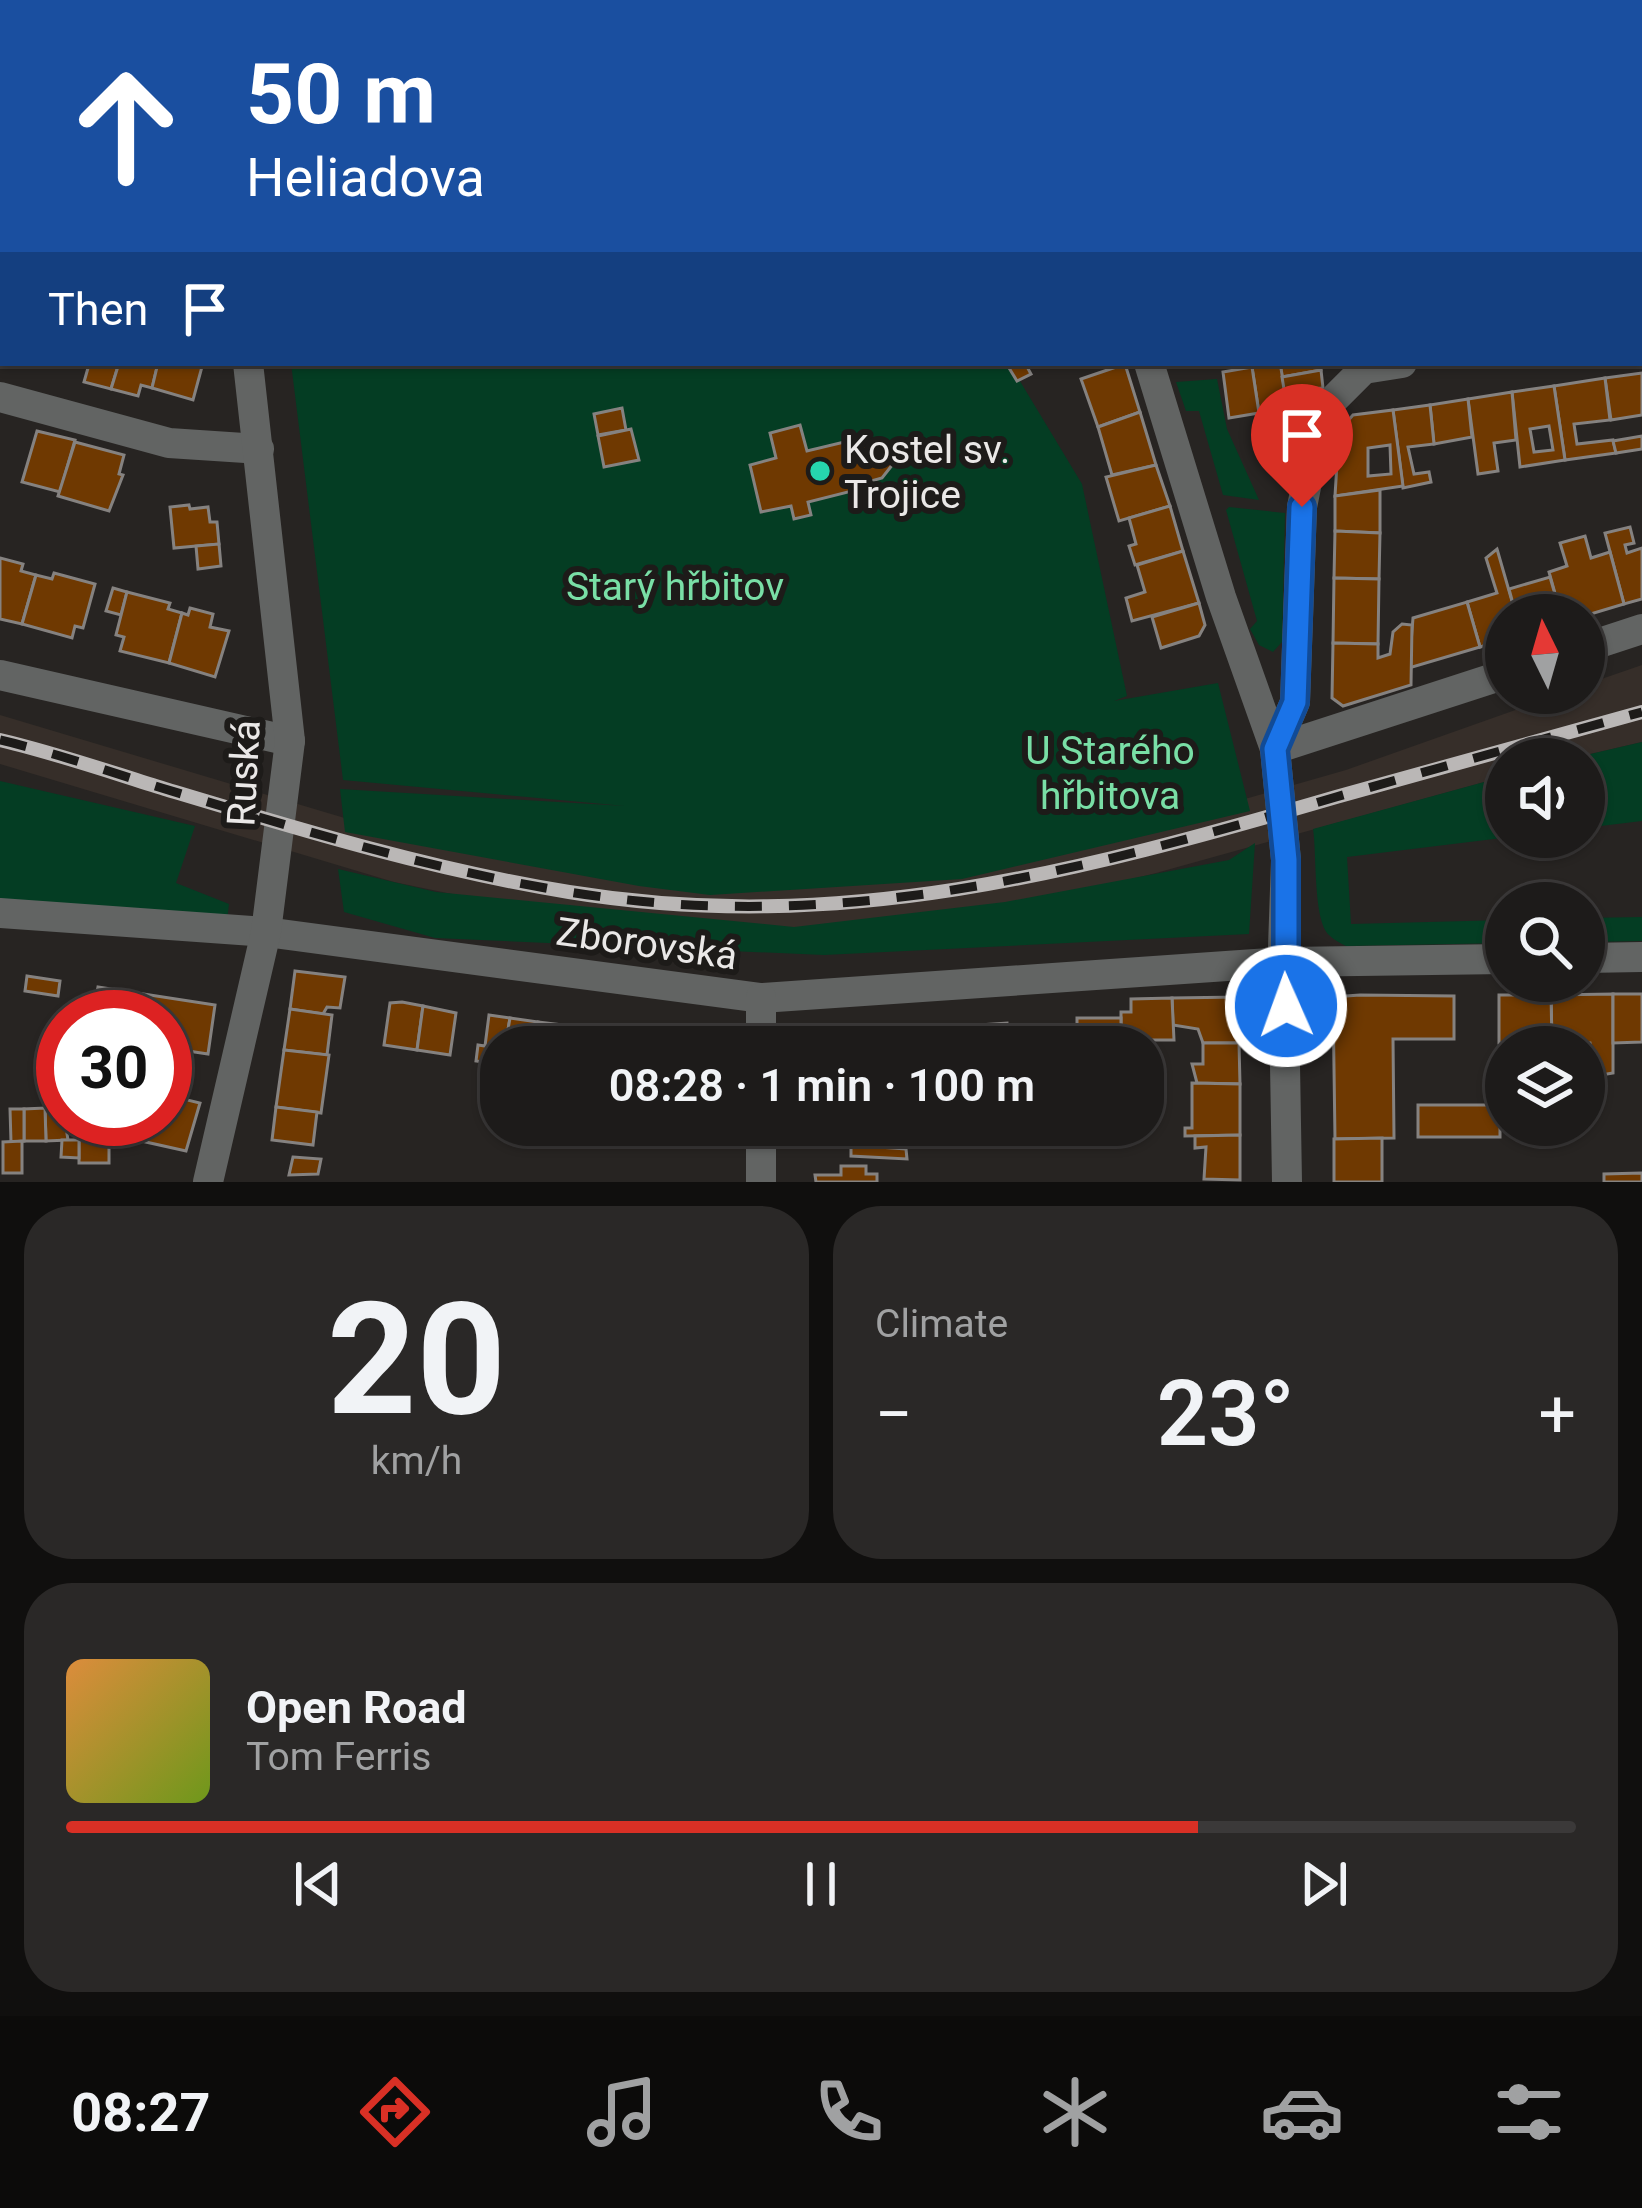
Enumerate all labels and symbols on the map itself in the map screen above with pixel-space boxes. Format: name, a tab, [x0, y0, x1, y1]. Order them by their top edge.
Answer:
pin	[1251, 384, 1353, 507]
place label: Kostel sv. Trojice	[844, 427, 1010, 518]
marker: Kostel sv. Trojice	[807, 458, 833, 484]
park label: Starý hřbitov	[566, 564, 784, 610]
north arrow	[1485, 594, 1605, 714]
street label: Ruská	[218, 719, 270, 828]
park label: U Starého hřbitova	[1025, 728, 1195, 819]
street label: Zborovská	[553, 909, 740, 979]
position arrow	[1223, 943, 1349, 1069]
speed limit sign: 30	[36, 990, 192, 1146]

